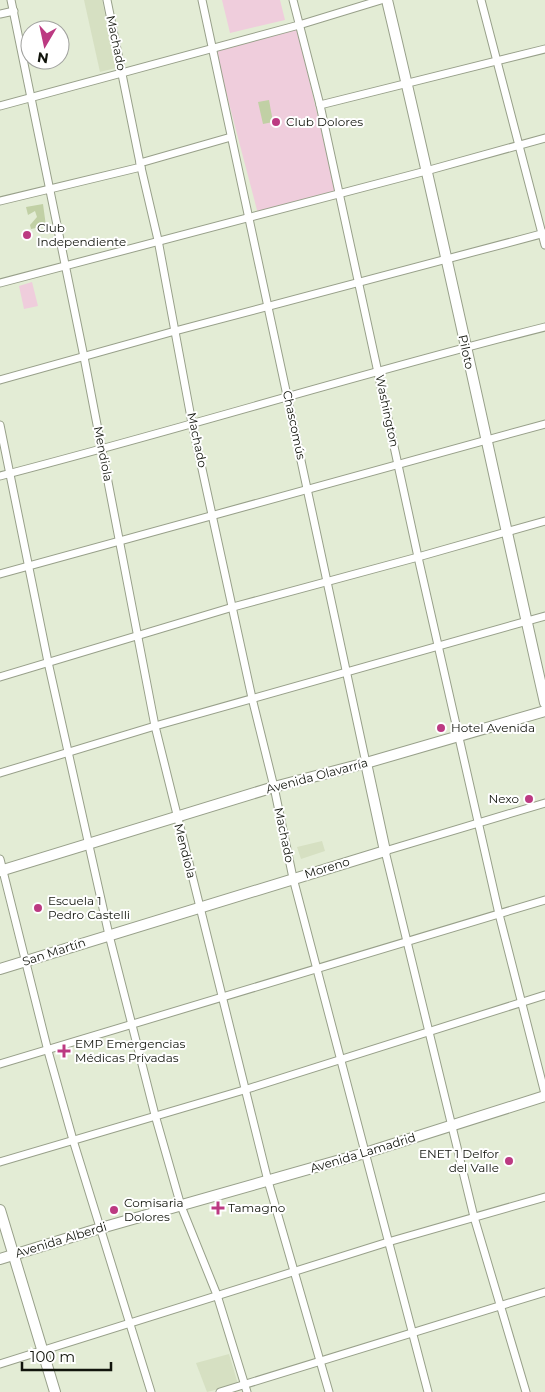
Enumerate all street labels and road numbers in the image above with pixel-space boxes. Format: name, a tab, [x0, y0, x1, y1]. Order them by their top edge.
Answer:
street label: Machado	[103, 14, 130, 72]
street label: Piloto	[456, 333, 477, 370]
street label: Washington	[373, 373, 402, 448]
street label: Chascomús	[280, 389, 309, 461]
street label: Machado	[184, 411, 211, 469]
street label: Mendiola	[91, 425, 116, 483]
street label: Avenida Olavarría	[264, 755, 369, 796]
street label: Machado	[271, 806, 298, 864]
street label: Mendiola	[171, 822, 200, 880]
street label: Moreno	[302, 854, 351, 881]
street label: San Martín	[20, 934, 87, 969]
street label: Avenida Lamadrid	[308, 1129, 418, 1176]
street label: Avenida Alberdi	[13, 1218, 108, 1261]

